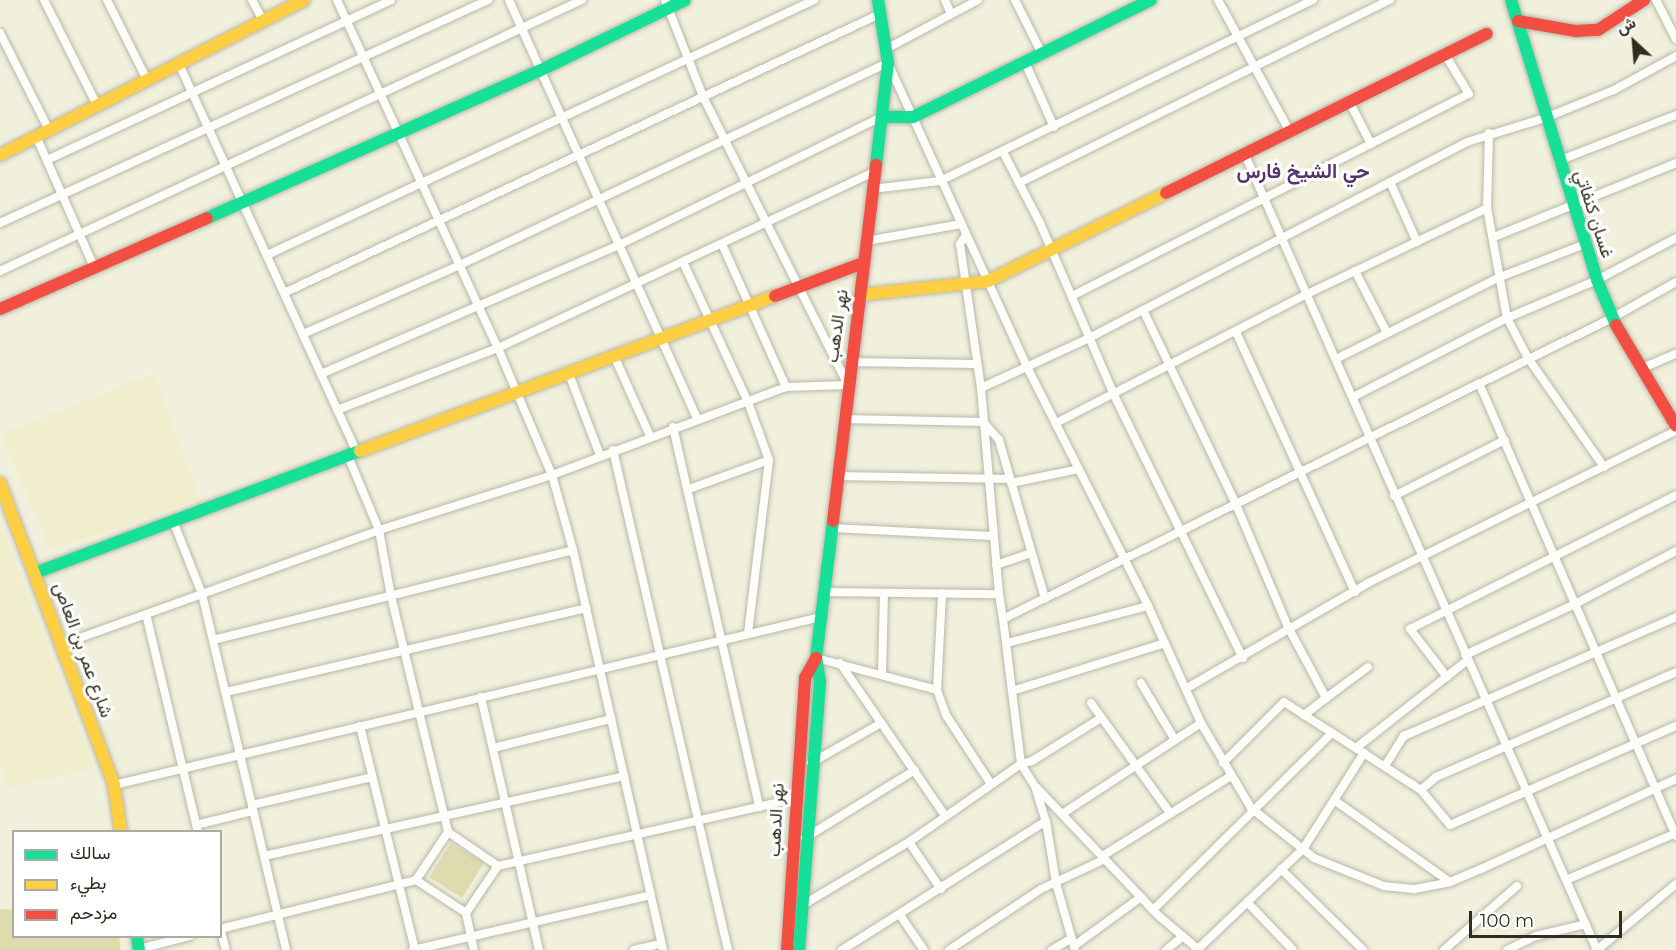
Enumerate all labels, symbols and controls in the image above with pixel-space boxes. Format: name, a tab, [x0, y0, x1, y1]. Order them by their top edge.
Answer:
north arrow	[1604, 12, 1664, 72]
text: ش	[1613, 13, 1639, 38]
district label: حي الشيخ فارس	[1236, 159, 1370, 183]
street label: غسان كنفاتي	[1570, 167, 1618, 261]
street label: نهر الدهب	[821, 288, 853, 364]
street label: شارع عمر بن العاص	[49, 580, 117, 720]
street label: نهر الدهب	[763, 783, 789, 857]
legend	[12, 830, 222, 938]
text: سالك	[70, 842, 110, 864]
text: بطيء	[70, 872, 106, 894]
scale bar	[1472, 899, 1625, 937]
text: مزدحم	[70, 902, 117, 924]
text: 100 m	[1480, 910, 1534, 932]

